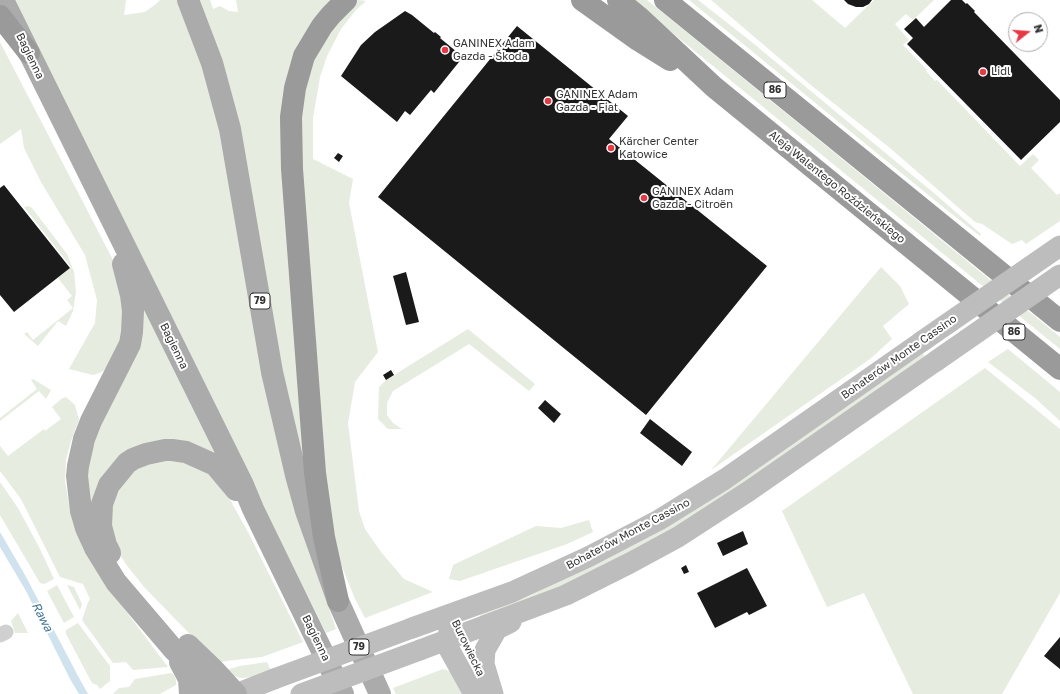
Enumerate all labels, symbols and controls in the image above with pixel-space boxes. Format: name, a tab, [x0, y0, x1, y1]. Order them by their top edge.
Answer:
north arrow	[1008, 12, 1048, 52]
text: N	[1032, 23, 1046, 35]
street label: Bagienna	[13, 31, 47, 81]
place label: GANINEX Adam Gazda - Škoda	[453, 37, 535, 63]
marker: GANINEX Adam Gazda - Škoda	[440, 45, 450, 55]
place label: Lidl	[991, 65, 1011, 79]
marker: Lidl	[978, 67, 988, 77]
road number: 86	[764, 82, 786, 98]
place label: GANINEX Adam Gazda - Fiat	[556, 88, 638, 114]
marker: GANINEX Adam Gazda - Fiat	[543, 96, 553, 106]
street label: Aleja Walentego Roździeńskiego	[766, 128, 908, 246]
place label: Kärcher Center Katowice	[619, 135, 699, 161]
marker: Kärcher Center Katowice	[606, 143, 616, 153]
place label: GANINEX Adam Gazda - Citroën	[652, 185, 734, 211]
marker: GANINEX Adam Gazda - Citroën	[639, 193, 649, 203]
road number: 79	[250, 293, 270, 309]
street label: Bohaterów Monte Cassino	[839, 312, 959, 402]
street label: Bagienna	[157, 321, 191, 371]
road number: 86	[1003, 324, 1025, 340]
street label: Bohaterów Monte Cassino	[564, 496, 692, 572]
water label: Rawa	[28, 600, 56, 634]
street label: Bagienna	[299, 613, 333, 663]
street label: Burowiecka	[449, 618, 487, 678]
road number: 79	[349, 639, 369, 655]

